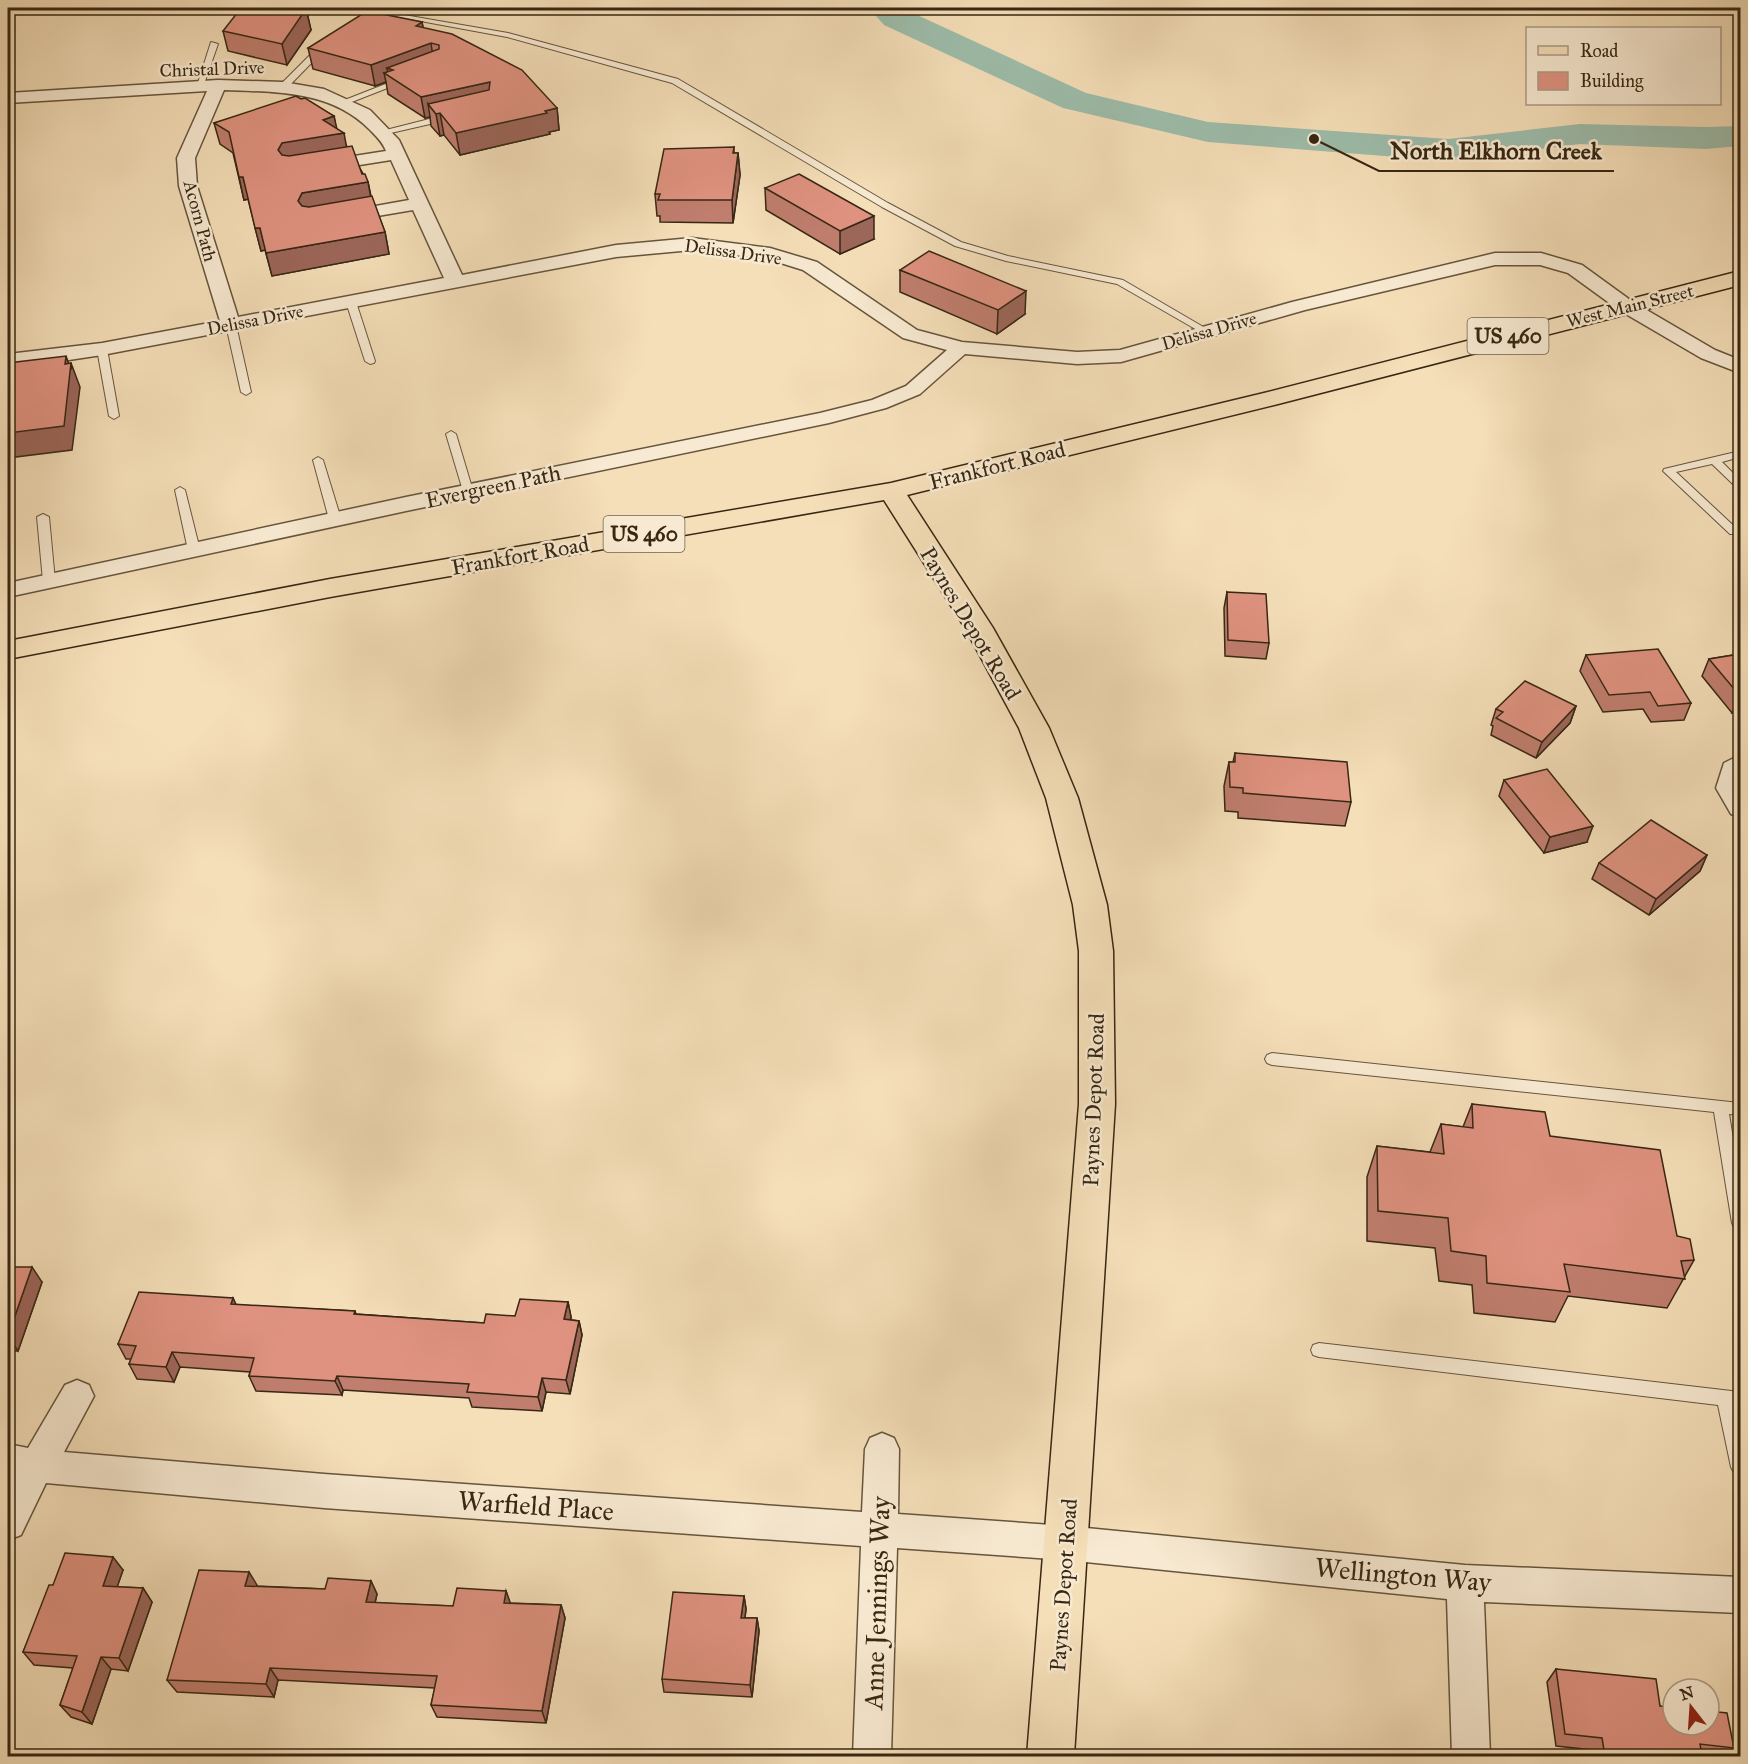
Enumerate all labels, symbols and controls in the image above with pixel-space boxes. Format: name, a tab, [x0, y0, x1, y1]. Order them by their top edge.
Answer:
legend	[1526, 27, 1721, 105]
text: Road	[1580, 40, 1618, 62]
street label: Christal Drive	[159, 56, 265, 82]
text: Building	[1580, 70, 1644, 93]
callout: North Elkhorn Creek	[1379, 129, 1614, 171]
text: North Elkhorn Creek	[1390, 136, 1603, 166]
street label: Acorn Path	[178, 177, 221, 264]
street label: Delissa Drive	[683, 234, 783, 270]
street label: West Main Street	[1564, 279, 1696, 332]
street label: Delissa Drive	[205, 300, 305, 340]
street label: Delissa Drive	[1159, 307, 1259, 355]
road number: US 460	[1468, 318, 1549, 354]
street label: Frankfort Road	[926, 435, 1068, 495]
street label: Evergreen Path	[423, 459, 563, 514]
road number: US 460	[604, 516, 684, 552]
street label: Frankfort Road	[449, 530, 591, 581]
street label: Paynes Depot Road	[914, 542, 1027, 705]
street label: Paynes Depot Road	[1077, 1013, 1110, 1187]
street label: Warfield Place	[457, 1484, 615, 1527]
street label: Anne Jennings Way	[856, 1494, 898, 1711]
street label: Paynes Depot Road	[1044, 1498, 1083, 1673]
street label: Wellington Way	[1313, 1550, 1494, 1600]
north arrow	[1661, 1677, 1721, 1737]
text: N	[1677, 1682, 1696, 1704]

